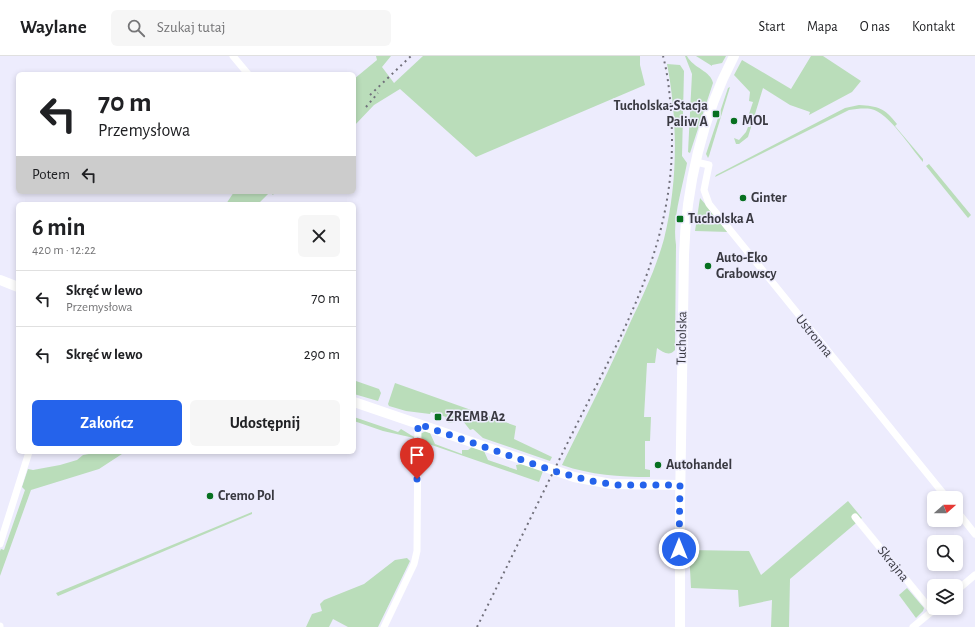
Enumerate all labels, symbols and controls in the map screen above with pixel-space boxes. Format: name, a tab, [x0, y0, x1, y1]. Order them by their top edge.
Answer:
search box	[111, 10, 391, 46]
icon: search	[125, 17, 147, 39]
text: Waylane	[20, 18, 87, 37]
text: Szukaj tutaj	[157, 20, 226, 35]
text: Start	[758, 20, 785, 34]
text: Mapa	[807, 20, 838, 34]
text: O nas	[860, 20, 890, 34]
text: Kontakt	[912, 20, 955, 34]
icon: left	[32, 88, 84, 140]
text: 70 m	[98, 89, 152, 117]
place label: Tucholska-Stacja Paliw A	[614, 99, 709, 129]
marker: Tucholska-Stacja Paliw A	[711, 109, 721, 119]
place label: MOL	[742, 114, 769, 128]
marker: MOL	[729, 116, 739, 126]
text: Przemysłowa	[98, 122, 190, 140]
icon: left	[78, 164, 100, 186]
text: Potem	[32, 167, 70, 182]
place label: Ginter	[751, 191, 787, 205]
marker: Ginter	[738, 193, 748, 203]
place label: Tucholska A	[688, 212, 755, 226]
marker: Tucholska A	[675, 214, 685, 224]
button: close	[298, 215, 340, 257]
text: 6 min	[32, 216, 86, 240]
text: 420 m · 12:22	[32, 244, 96, 257]
place label: Auto-Eko Grabowscy	[716, 251, 777, 281]
marker: Auto-Eko Grabowscy	[703, 261, 713, 271]
text: Skręć w lewo	[66, 283, 143, 298]
icon: left	[32, 288, 54, 310]
text: 70 m	[311, 291, 340, 306]
text: Przemysłowa	[66, 301, 133, 314]
street label: Tucholska	[675, 311, 689, 365]
street label: Ustronna	[793, 312, 836, 360]
icon: left	[32, 344, 54, 366]
text: Skręć w lewo	[66, 347, 143, 362]
text: 290 m	[304, 347, 340, 362]
button: Zakończ	[32, 400, 182, 446]
button: Udostępnij	[190, 400, 340, 446]
place label: ZREMB A2	[446, 410, 506, 424]
marker: ZREMB A2	[433, 412, 443, 422]
pin	[400, 438, 434, 479]
icon: arrive	[406, 444, 428, 466]
place label: Autohandel	[666, 458, 732, 472]
marker: Autohandel	[653, 460, 663, 470]
place label: Cremo Pol	[218, 489, 275, 503]
marker: Cremo Pol	[205, 491, 215, 501]
north arrow	[927, 491, 963, 527]
map controls	[927, 491, 963, 615]
position arrow	[658, 528, 700, 570]
button: search	[927, 535, 963, 571]
street label: Skrajna	[875, 544, 912, 585]
button: layers	[927, 579, 963, 615]

